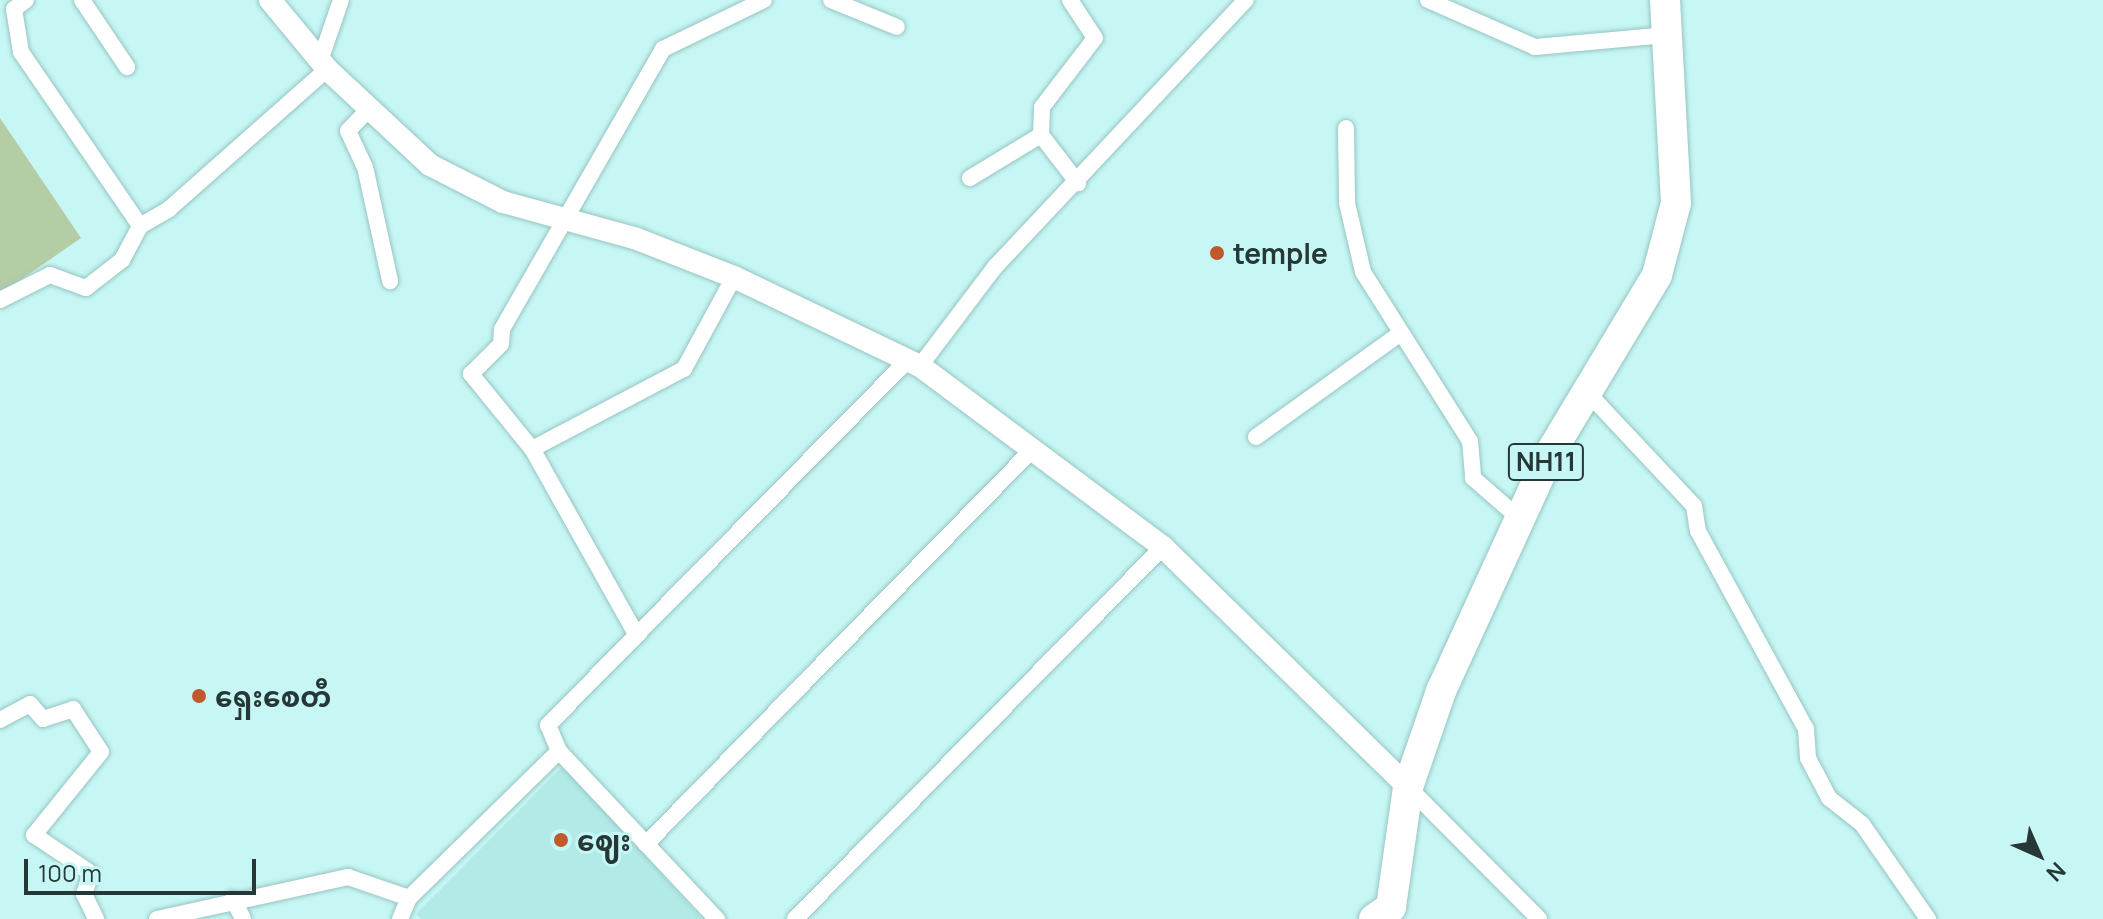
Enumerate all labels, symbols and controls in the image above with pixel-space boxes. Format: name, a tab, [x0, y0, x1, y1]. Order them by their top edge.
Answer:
place label: temple	[1233, 236, 1328, 270]
marker: temple	[1208, 244, 1226, 262]
road number: NH11	[1506, 440, 1586, 484]
place label: ရှေးစေတီ	[215, 679, 331, 713]
marker: ရှေးစေတီ	[190, 687, 208, 705]
north arrow	[1999, 815, 2079, 895]
place label: ဈေး	[577, 823, 631, 857]
marker: ဈေး	[552, 831, 570, 849]
scale bar	[28, 843, 260, 893]
text: 100 m	[38, 856, 102, 889]
text: N	[2040, 856, 2072, 888]

